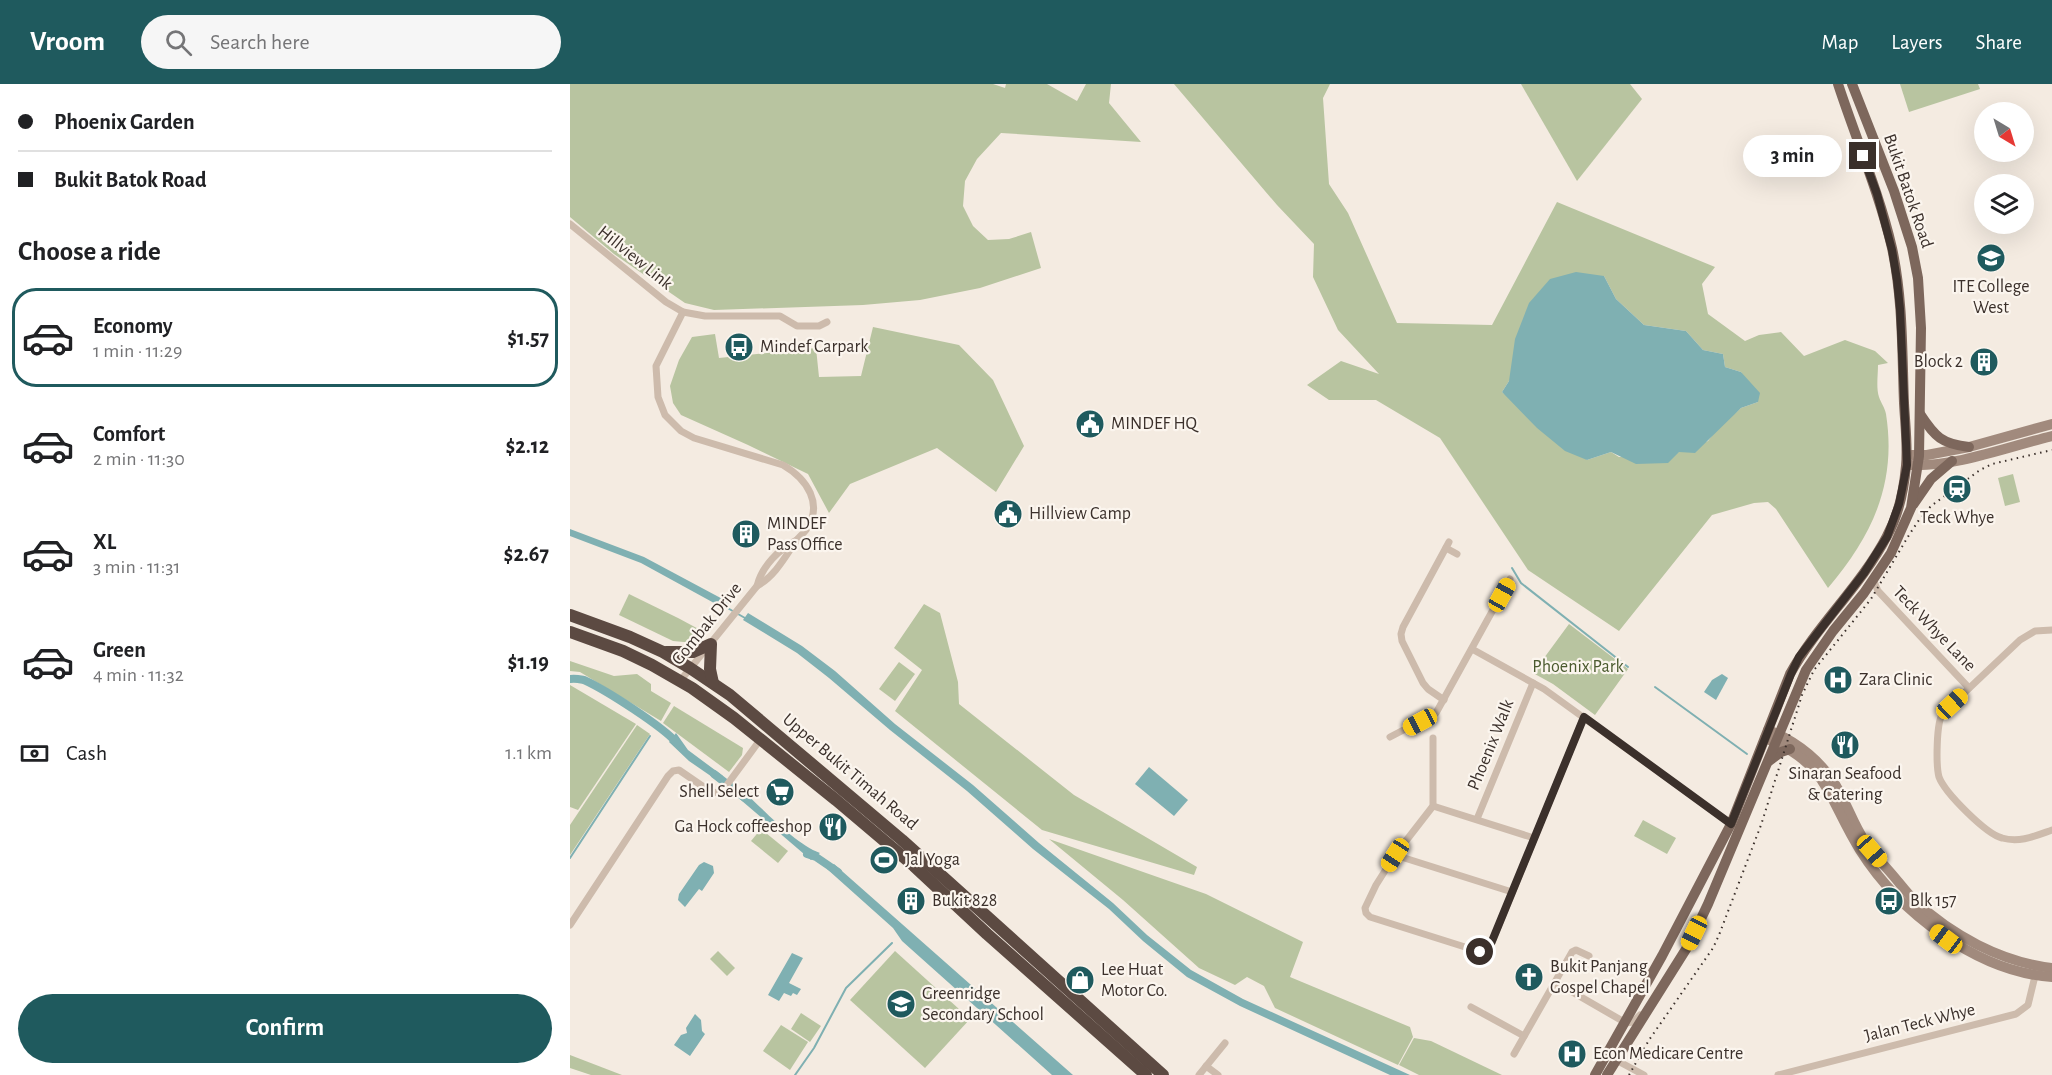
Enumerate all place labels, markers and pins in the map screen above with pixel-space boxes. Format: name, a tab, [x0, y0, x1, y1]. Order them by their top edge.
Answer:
school or university icon: ITE College West	[1975, 242, 2007, 274]
place label: ITE College West	[1953, 278, 2029, 317]
bus stop icon: Mindef Carpark	[723, 331, 755, 363]
place label: Mindef Carpark	[760, 338, 869, 356]
building icon: Block 2	[1968, 346, 2000, 378]
place label: Block 2	[1914, 353, 1963, 371]
public building icon: MINDEF HQ	[1074, 408, 1106, 440]
place label: MINDEF HQ	[1111, 415, 1199, 433]
station icon: Teck Whye	[1941, 473, 1973, 505]
public building icon: Hillview Camp	[992, 498, 1024, 530]
place label: Hillview Camp	[1029, 505, 1131, 523]
place label: Teck Whye	[1920, 509, 1994, 527]
place label: MINDEF Pass Office	[767, 515, 843, 554]
building icon: MINDEF Pass Office	[730, 518, 762, 550]
hospital icon: Zara Clinic	[1822, 664, 1854, 696]
place label: Zara Clinic	[1859, 671, 1932, 689]
restaurant icon: Sinaran Seafood & Catering	[1829, 729, 1861, 761]
place label: Sinaran Seafood & Catering	[1788, 765, 1902, 804]
supermarket icon: Shell Select	[764, 776, 796, 808]
place label: Shell Select	[679, 783, 759, 801]
restaurant icon: Ga Hock coffeeshop	[817, 811, 849, 843]
place label: Ga Hock coffeeshop	[675, 818, 812, 836]
sports icon: Jal Yoga	[868, 844, 900, 876]
place label: Jal Yoga	[905, 851, 960, 869]
building icon: Bukit 828	[895, 885, 927, 917]
bus stop icon: Blk 157	[1873, 885, 1905, 917]
place label: Bukit 828	[932, 892, 997, 910]
place label: Blk 157	[1910, 892, 1957, 910]
place label: Bukit Panjang Gospel Chapel	[1550, 958, 1650, 997]
place label: Lee Huat Motor Co.	[1101, 961, 1168, 1000]
church icon: Bukit Panjang Gospel Chapel	[1513, 961, 1545, 993]
shop icon: Lee Huat Motor Co.	[1064, 964, 1096, 996]
place label: Greenridge Secondary School	[922, 985, 1044, 1024]
school or university icon: Greenridge Secondary School	[885, 988, 917, 1020]
hospital icon: Econ Medicare Centre	[1556, 1038, 1588, 1070]
place label: Econ Medicare Centre	[1593, 1045, 1743, 1063]

